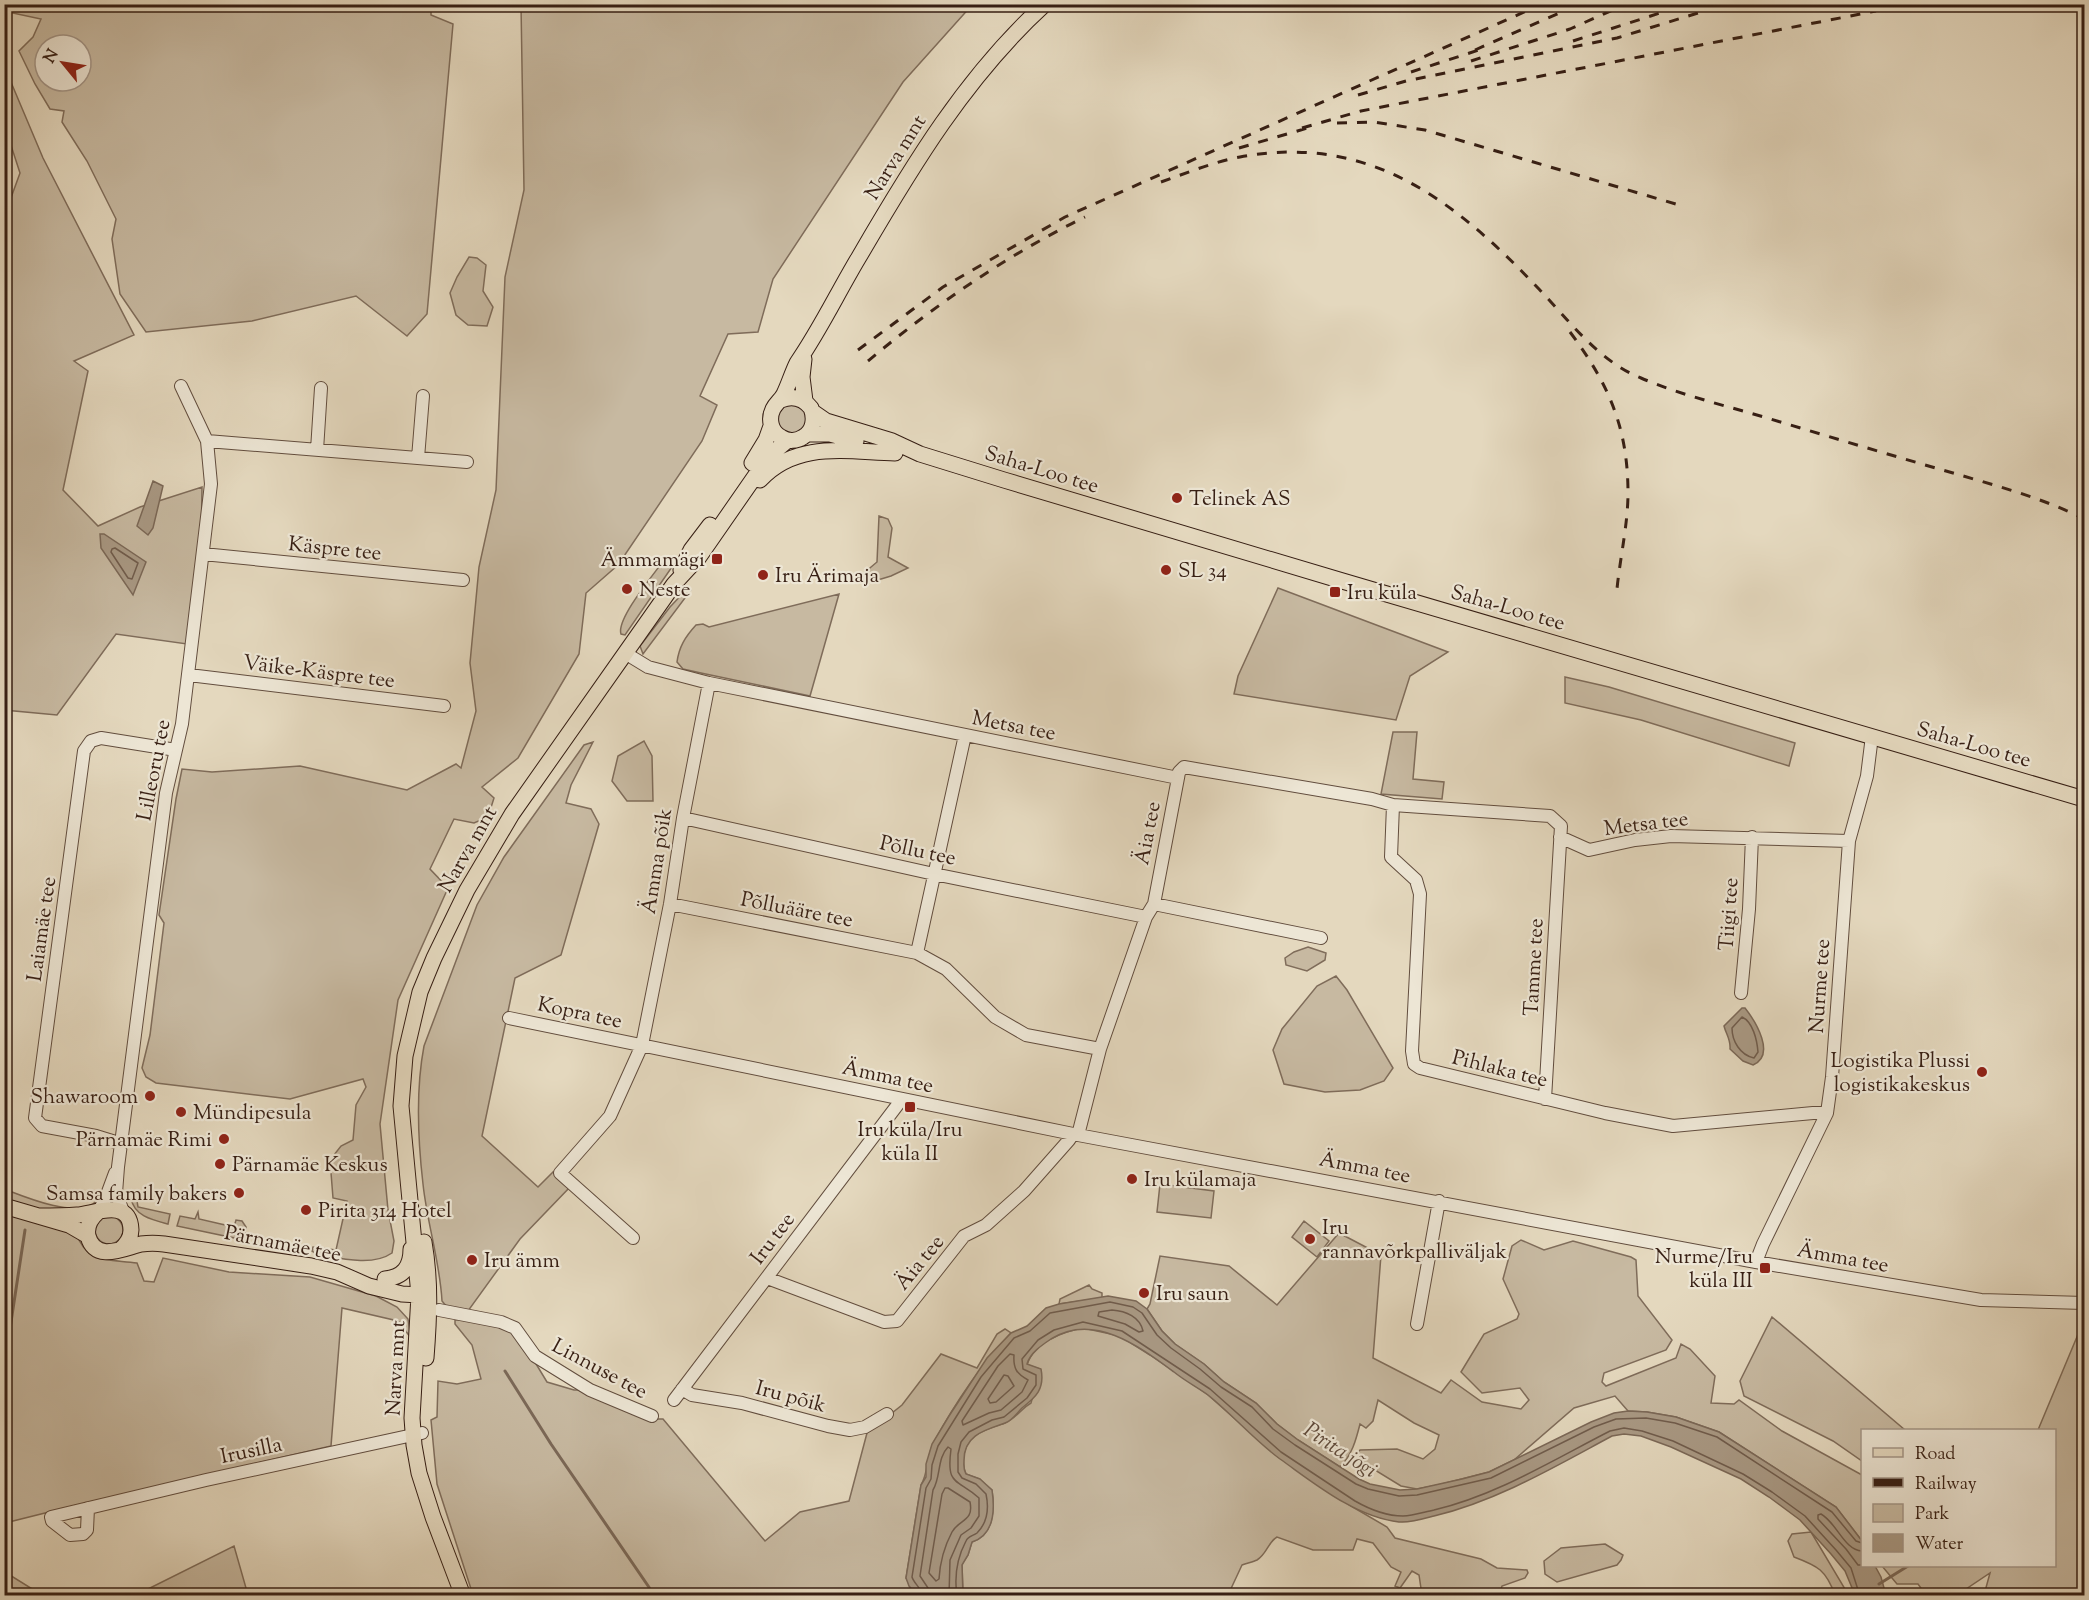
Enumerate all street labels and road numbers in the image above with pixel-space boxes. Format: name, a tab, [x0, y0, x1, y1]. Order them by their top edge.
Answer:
street label: Narva mnt	[859, 109, 935, 207]
street label: Saha-Loo tee	[981, 439, 1102, 502]
street label: Käspre tee	[287, 530, 383, 570]
street label: Saha-Loo tee	[1447, 578, 1568, 640]
street label: Väike-Käspre tee	[241, 649, 397, 697]
street label: Metsa tee	[969, 704, 1058, 750]
street label: Saha-Loo tee	[1913, 715, 2034, 777]
street label: Lilleoru tee	[130, 717, 179, 824]
street label: Äia tee	[1128, 799, 1170, 868]
street label: Narva mnt	[432, 801, 506, 899]
street label: Metsa tee	[1602, 805, 1690, 845]
street label: Ämma põik	[635, 806, 681, 916]
street label: Põllu tee	[877, 829, 958, 875]
street label: Laiamäe tee	[21, 875, 65, 984]
street label: Tiigi tee	[1712, 877, 1748, 952]
street label: Põlluääre tee	[738, 885, 855, 937]
street label: Tamme tee	[1517, 917, 1553, 1017]
street label: Nurme tee	[1803, 938, 1839, 1034]
street label: Kopra tee	[534, 990, 625, 1038]
street label: Pihlaka tee	[1448, 1044, 1551, 1096]
street label: Ämma tee	[839, 1054, 936, 1102]
street label: Ämma tee	[1316, 1145, 1413, 1193]
street label: Iru tee	[744, 1207, 803, 1271]
street label: Pärnamäe tee	[222, 1219, 344, 1271]
street label: Äia tee	[889, 1229, 952, 1298]
street label: Ämma tee	[1794, 1236, 1891, 1282]
street label: Narva mnt	[380, 1319, 414, 1417]
street label: Linnuse tee	[546, 1332, 652, 1408]
street label: Iru põik	[752, 1374, 830, 1422]
street label: Irusilla	[218, 1431, 285, 1473]

